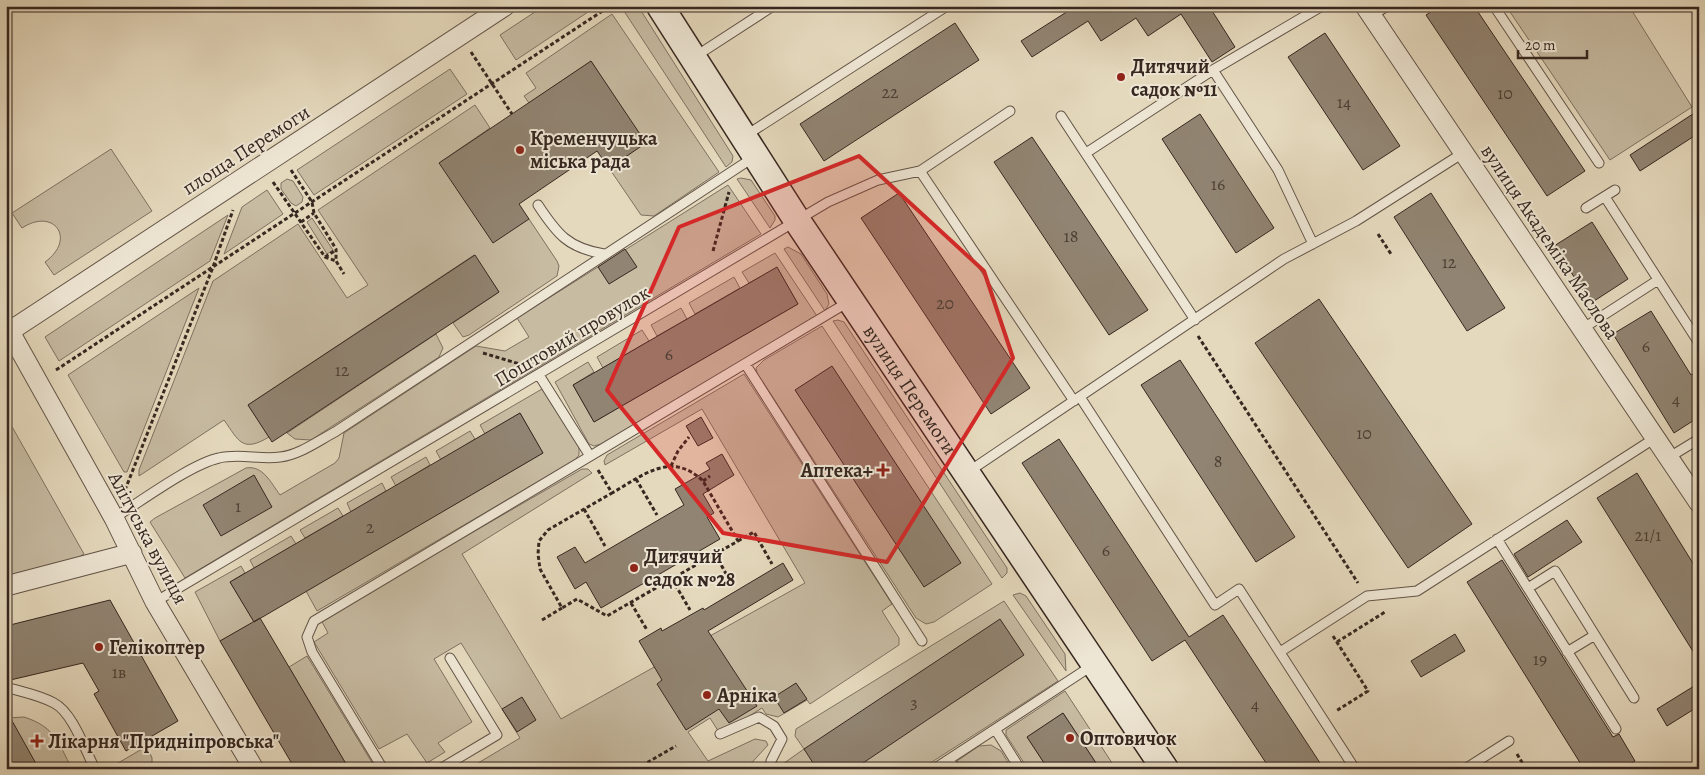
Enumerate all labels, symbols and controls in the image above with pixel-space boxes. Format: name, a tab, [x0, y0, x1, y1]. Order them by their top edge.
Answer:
scale bar	[1518, 28, 1586, 60]
text: 20 m	[1525, 35, 1556, 55]
place label: Дитячий садок №11	[1131, 53, 1217, 103]
marker: Дитячий садок №11	[1115, 71, 1127, 83]
house number: 22	[881, 80, 899, 104]
house number: 10	[1497, 81, 1513, 105]
house number: 14	[1337, 90, 1351, 114]
street label: площа Перемоги	[177, 99, 315, 201]
place label: Кременчуцька міська рада	[530, 125, 658, 175]
street label: вулиця Академіка Маслова	[1475, 139, 1626, 346]
marker: Кременчуцька міська рада	[514, 144, 526, 156]
house number: 16	[1211, 172, 1225, 196]
house number: 18	[1064, 224, 1078, 248]
house number: 12	[1442, 250, 1457, 274]
street label: Поштовий провулок	[489, 279, 655, 393]
house number: 20	[936, 291, 954, 315]
street label: вулиця Перемоги	[857, 319, 964, 460]
house number: 6	[1642, 334, 1650, 358]
house number: 6	[665, 342, 673, 366]
house number: 12	[335, 358, 350, 382]
house number: 4	[1672, 387, 1680, 411]
house number: 10	[1356, 421, 1372, 445]
house number: 8	[1214, 449, 1222, 473]
place label: Аптека+	[800, 457, 873, 484]
marker: Аптека+	[877, 464, 889, 476]
street label: Алітуська вулиця	[101, 466, 194, 609]
house number: 1	[235, 494, 241, 518]
house number: 2	[366, 515, 375, 539]
house number: 21/1	[1635, 523, 1661, 547]
house number: 6	[1102, 538, 1110, 562]
place label: Дитячий садок №28	[644, 543, 735, 593]
marker: Дитячий садок №28	[628, 562, 640, 574]
place label: Гелікоптер	[109, 634, 205, 661]
marker: Гелікоптер	[93, 641, 105, 653]
house number: 19	[1533, 647, 1547, 671]
house number: 1в	[112, 660, 126, 684]
place label: Арніка	[716, 682, 778, 709]
marker: Арніка	[701, 689, 713, 701]
house number: 3	[910, 690, 918, 714]
house number: 4	[1251, 692, 1259, 716]
place label: Оптовичок	[1080, 725, 1177, 752]
place label: Лікарня "Придніпровська"	[48, 728, 279, 755]
marker: Оптовичок	[1064, 732, 1076, 744]
marker: Лікарня "Придніпровська"	[30, 734, 44, 748]

